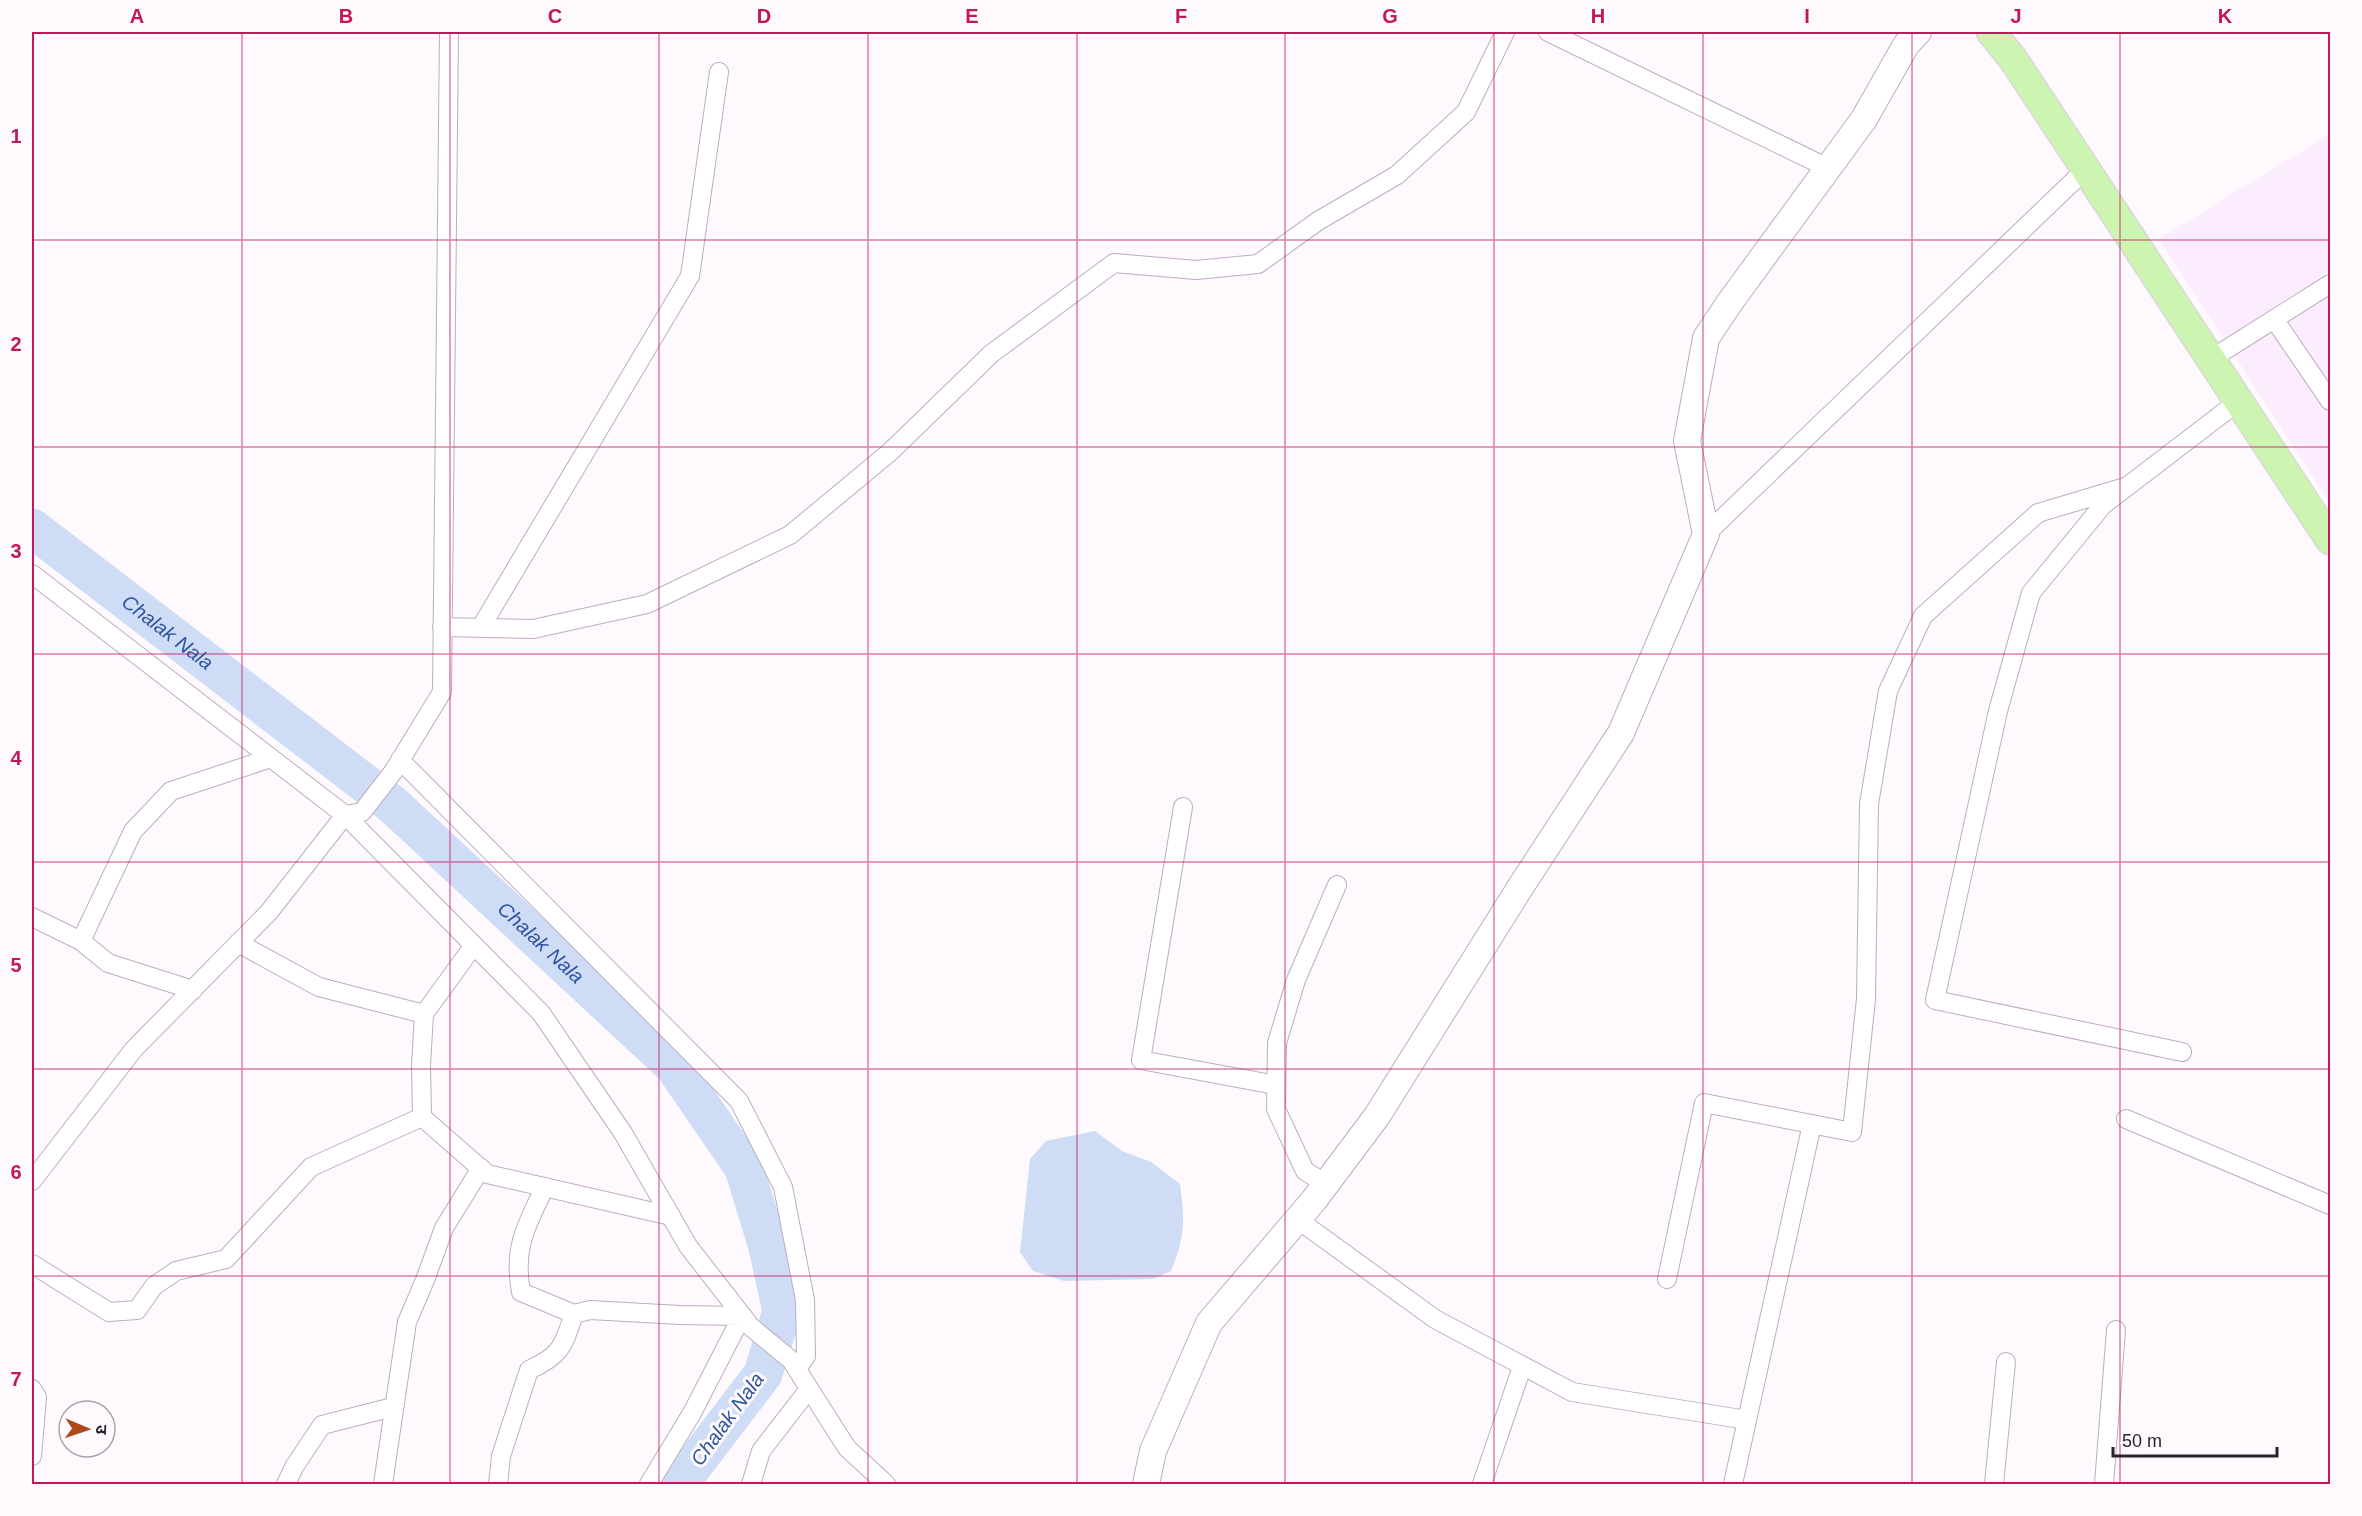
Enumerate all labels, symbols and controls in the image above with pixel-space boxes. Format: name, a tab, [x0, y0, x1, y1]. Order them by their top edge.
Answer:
text: A	[130, 5, 144, 27]
text: B	[339, 5, 353, 27]
text: C	[548, 5, 562, 27]
text: D	[757, 5, 771, 27]
text: E	[965, 5, 979, 27]
text: F	[1175, 5, 1187, 27]
text: G	[1382, 5, 1398, 27]
text: H	[1591, 5, 1605, 27]
text: I	[1804, 5, 1810, 27]
text: J	[2010, 5, 2022, 27]
text: K	[2218, 5, 2233, 27]
text: 1	[10, 125, 22, 147]
text: 2	[10, 333, 22, 355]
text: 3	[10, 540, 22, 562]
water label: Chalak Nala	[118, 590, 218, 674]
text: 4	[10, 747, 22, 769]
water label: Chalak Nala	[494, 897, 588, 988]
text: 5	[10, 954, 22, 976]
text: 6	[10, 1161, 22, 1183]
text: 7	[10, 1368, 22, 1390]
water label: Chalak Nala	[686, 1368, 768, 1470]
north arrow	[57, 1399, 117, 1459]
scale bar	[2113, 1420, 2276, 1458]
text: उ	[93, 1425, 110, 1435]
text: 50 m	[2122, 1431, 2162, 1451]

